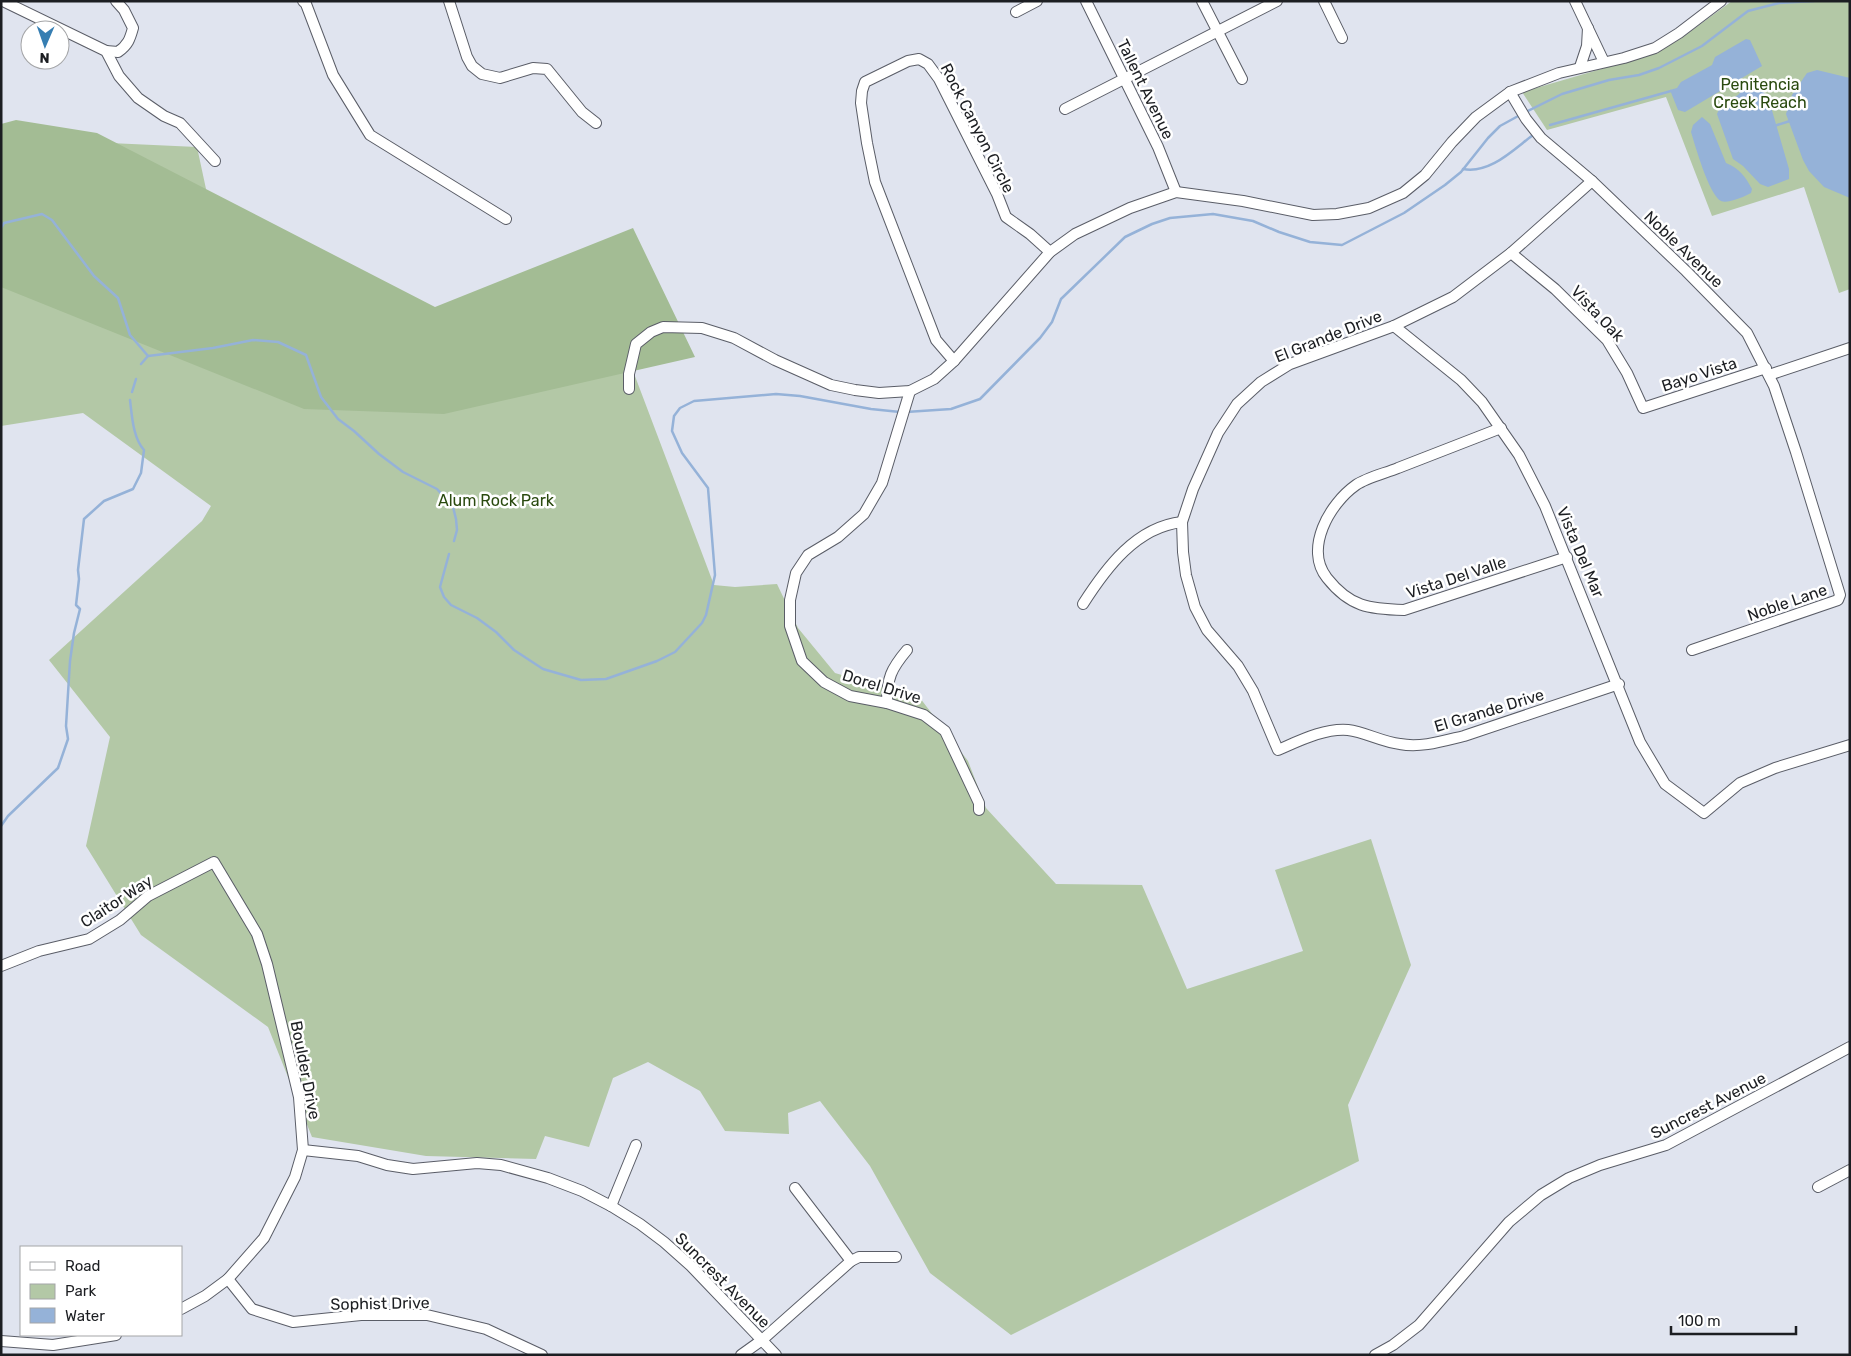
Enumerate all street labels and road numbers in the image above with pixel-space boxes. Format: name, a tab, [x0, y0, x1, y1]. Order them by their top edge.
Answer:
street label: Tallent Avenue	[1113, 36, 1178, 142]
street label: Rock Canyon Circle	[937, 60, 1018, 196]
street label: Noble Avenue	[1640, 207, 1727, 292]
street label: Vista Oak	[1567, 281, 1629, 346]
street label: El Grande Drive	[1272, 306, 1385, 367]
street label: Bayo Vista	[1659, 353, 1739, 396]
street label: Vista Del Mar	[1553, 504, 1608, 600]
street label: Vista Del Valle	[1404, 552, 1509, 603]
street label: Noble Lane	[1745, 580, 1830, 625]
street label: Dorel Drive	[840, 665, 924, 707]
street label: El Grande Drive	[1432, 685, 1546, 736]
street label: Claitor Way	[77, 871, 156, 932]
street label: Boulder Drive	[287, 1019, 324, 1121]
street label: Suncrest Avenue	[1647, 1068, 1769, 1143]
street label: Suncrest Avenue	[671, 1229, 774, 1332]
street label: Sophist Drive	[330, 1293, 430, 1314]

